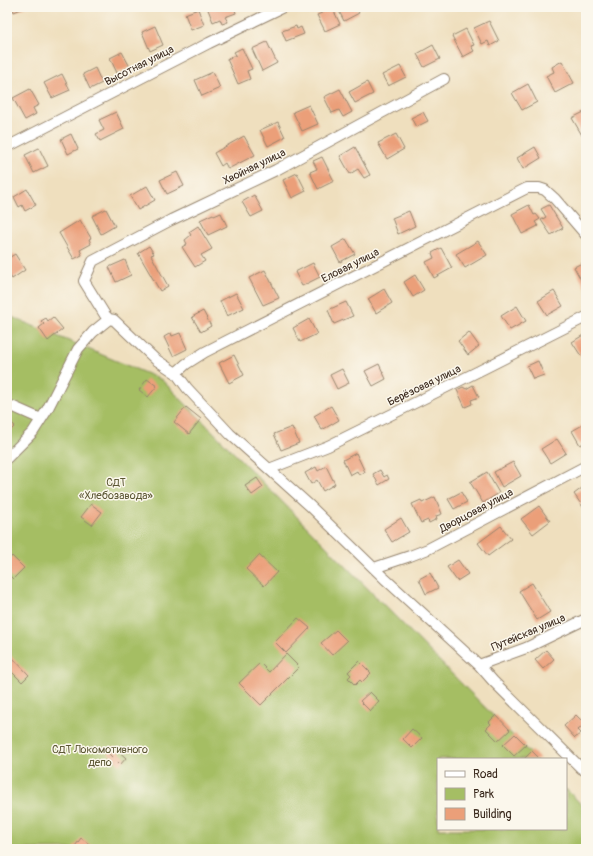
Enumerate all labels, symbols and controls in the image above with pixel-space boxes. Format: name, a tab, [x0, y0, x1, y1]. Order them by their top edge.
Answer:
street label: Высотная улица	[102, 42, 176, 88]
street label: Хвойная улица	[221, 146, 288, 187]
street label: Еловая улица	[319, 245, 381, 286]
street label: Берёзовая улица	[385, 362, 463, 409]
park label: СДТ «Хлебозавода»	[79, 476, 153, 502]
street label: Дворцовая улица	[436, 486, 515, 536]
street label: Путейская улица	[489, 611, 567, 654]
park label: СДТ Локомотивного депо	[52, 743, 148, 769]
legend	[437, 758, 567, 830]
text: Road	[473, 767, 498, 782]
text: Park	[473, 787, 494, 802]
text: Building	[473, 807, 512, 822]

